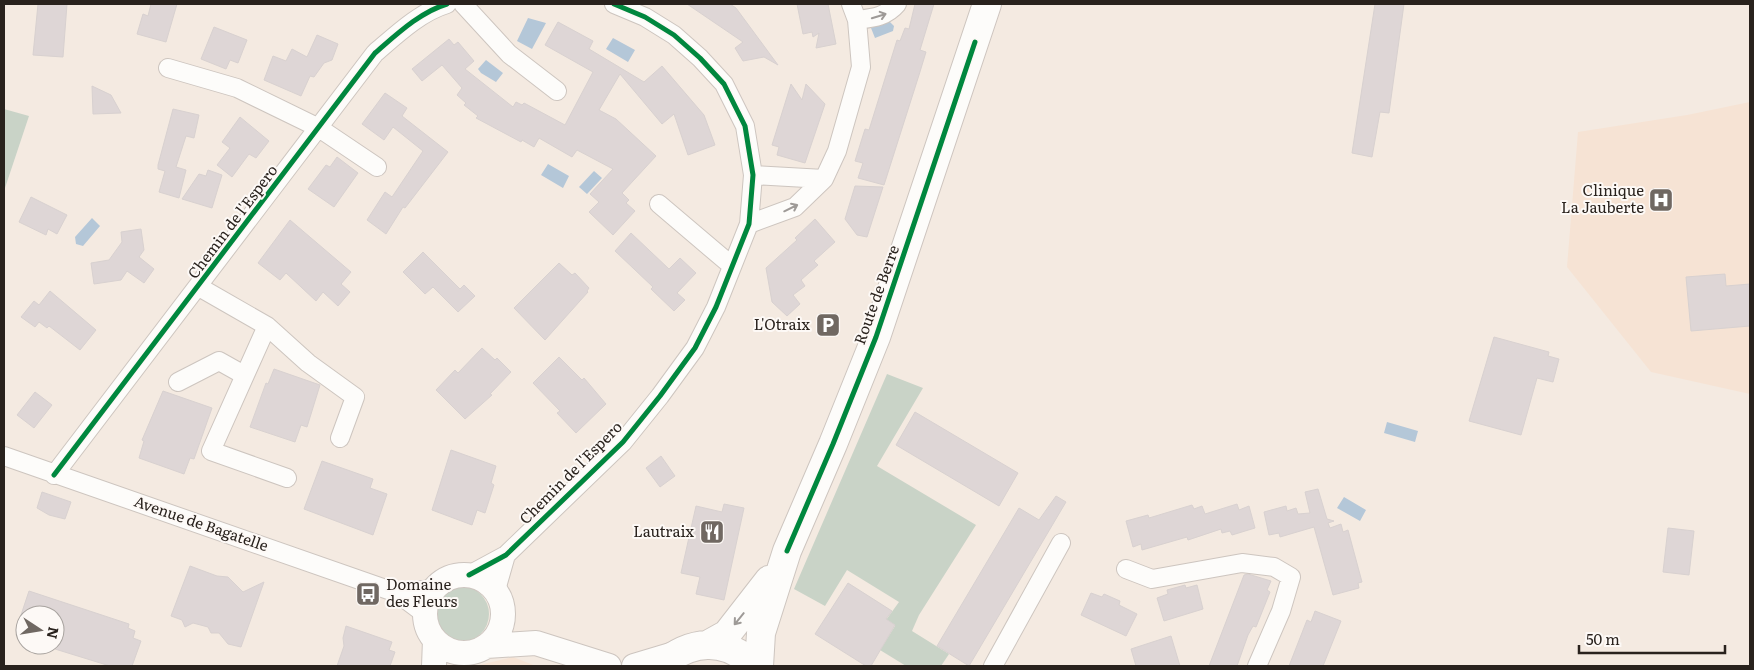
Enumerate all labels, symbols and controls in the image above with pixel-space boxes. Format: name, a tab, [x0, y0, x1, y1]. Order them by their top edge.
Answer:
one-way arrow	[870, 10, 886, 20]
street label: Chemin de l'Espero	[181, 159, 283, 283]
place label: Clinique La Jauberte	[1561, 178, 1644, 218]
hospital icon: Clinique La Jauberte	[1648, 187, 1674, 213]
one-way arrow	[783, 203, 798, 213]
street label: Route de Berre	[847, 241, 904, 347]
place label: L'Otraix	[754, 312, 810, 335]
parking icon: L'Otraix	[815, 312, 841, 338]
street label: Chemin de l'Espero	[513, 415, 627, 529]
street label: Avenue de Bagatelle	[131, 489, 272, 556]
place label: Lautraix	[633, 519, 694, 542]
restaurant icon: Lautraix	[699, 519, 725, 545]
place label: Domaine des Fleurs	[386, 572, 457, 612]
bus stop icon: Domaine des Fleurs	[355, 581, 381, 607]
north arrow	[15, 605, 65, 655]
one-way arrow	[733, 613, 745, 626]
scale bar	[1579, 622, 1725, 654]
text: N	[43, 625, 65, 641]
text: 50 m	[1586, 627, 1620, 650]

